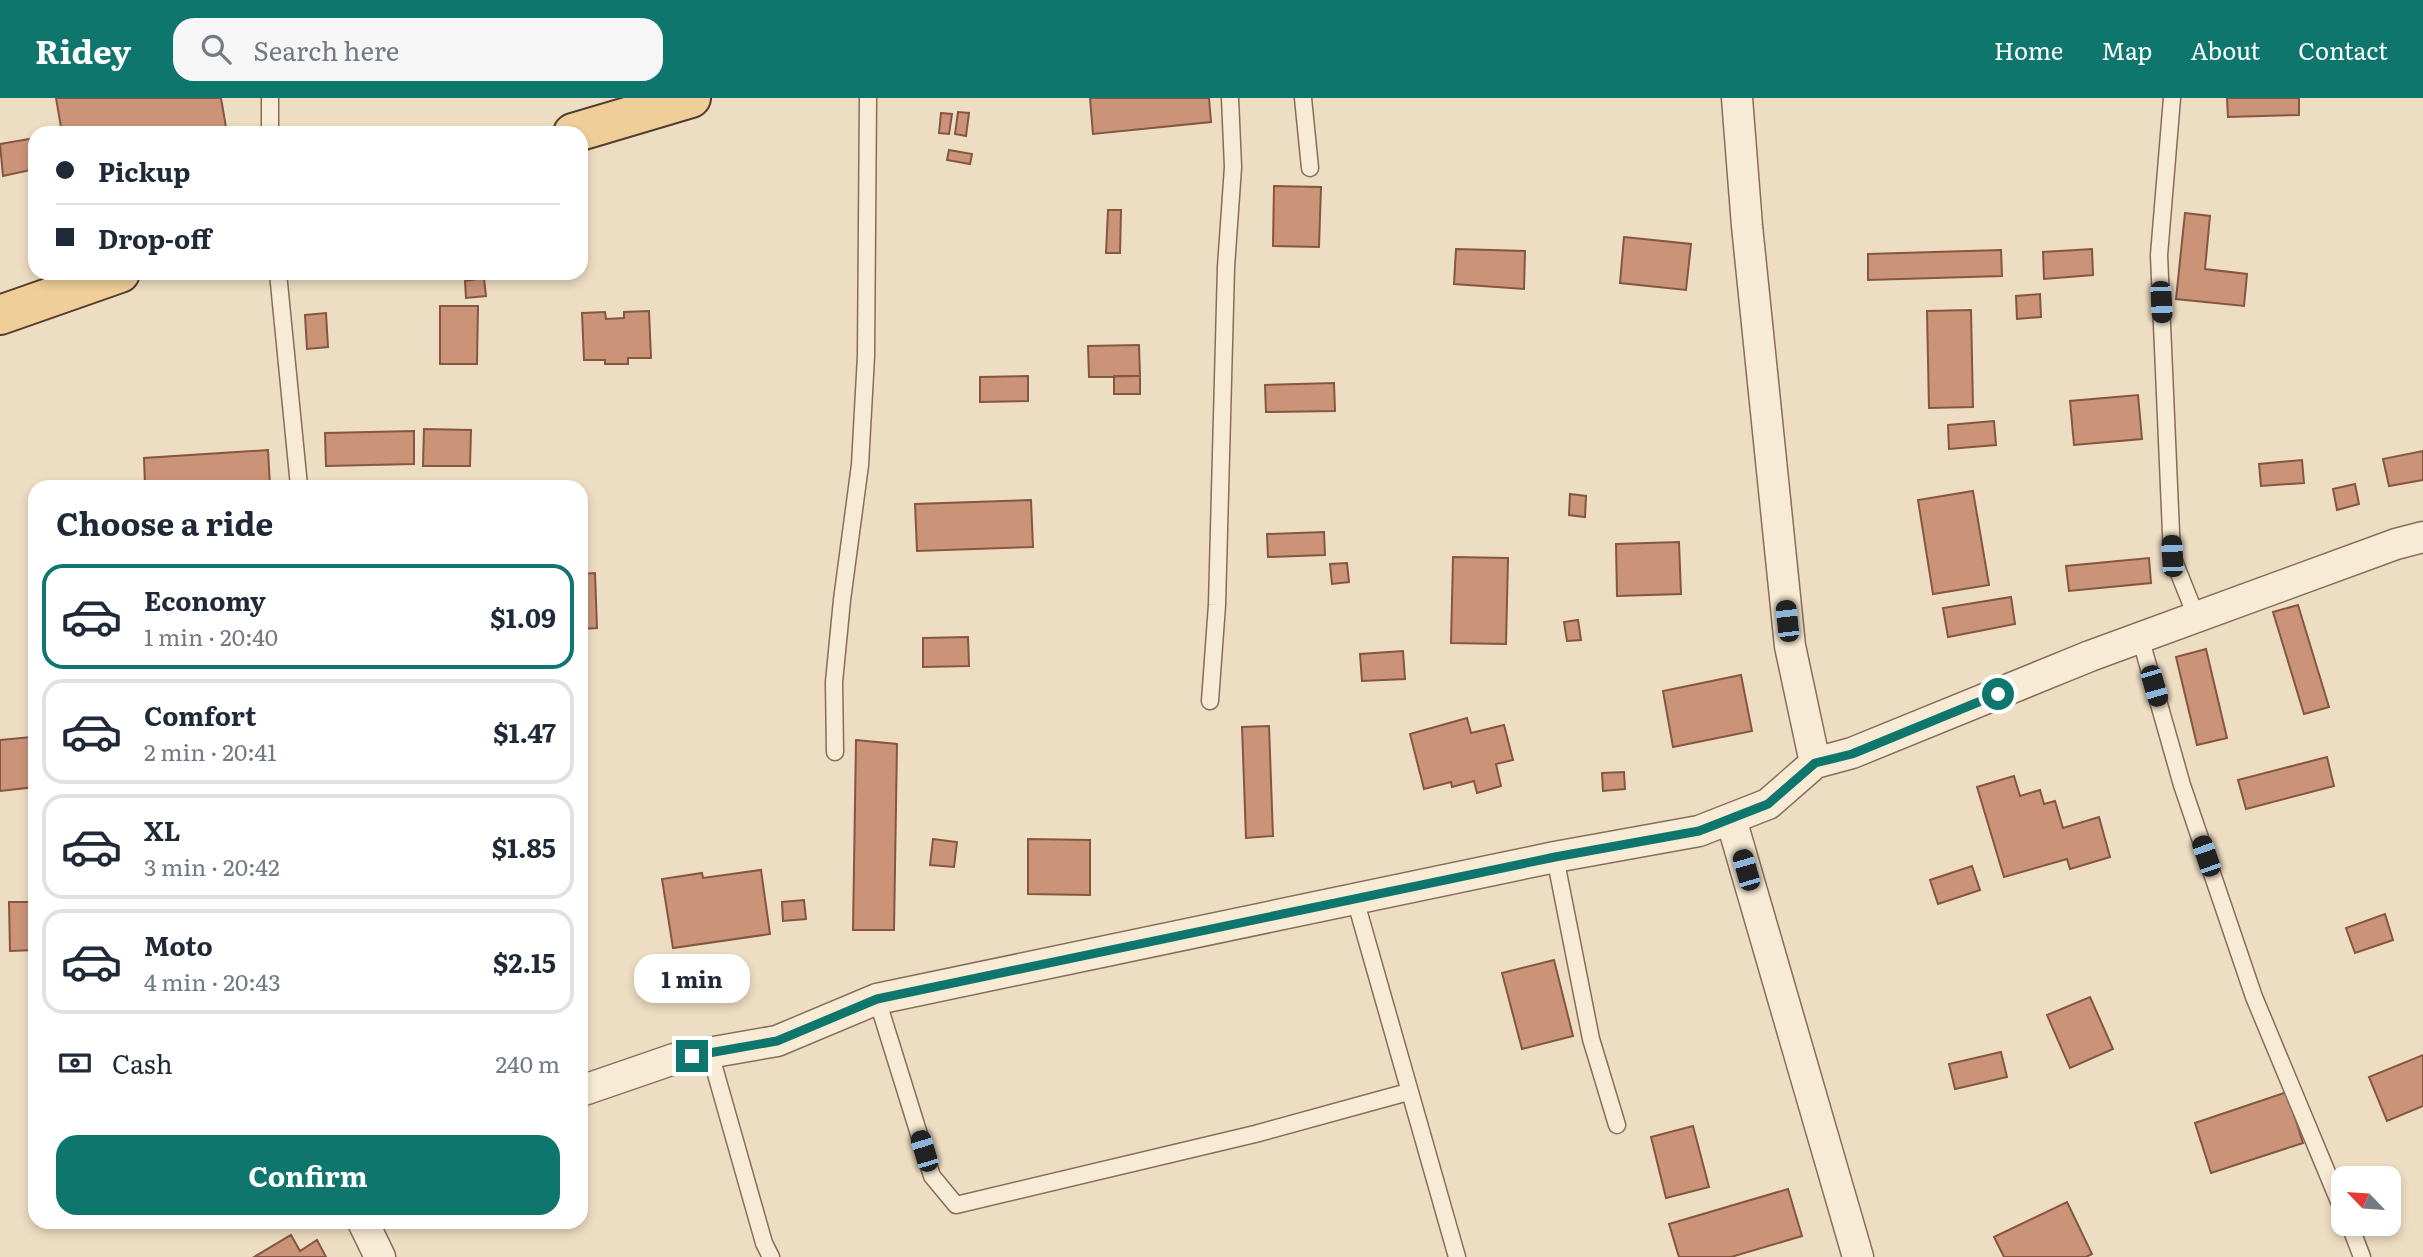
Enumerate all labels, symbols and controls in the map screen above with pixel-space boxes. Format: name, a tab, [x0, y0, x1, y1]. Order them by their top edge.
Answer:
search box	[173, 18, 663, 81]
text: Ridey	[35, 25, 131, 74]
icon: search	[197, 30, 235, 68]
text: Search here	[253, 30, 399, 69]
text: Home	[1994, 32, 2063, 67]
text: Map	[2101, 32, 2152, 67]
text: About	[2190, 32, 2260, 67]
text: Contact	[2298, 32, 2388, 67]
text: Pickup	[98, 151, 190, 190]
text: Drop-off	[98, 218, 211, 257]
car	[2150, 280, 2173, 324]
text: Choose a ride	[56, 498, 273, 546]
car	[2161, 534, 2184, 578]
text: Economy	[144, 580, 266, 619]
icon: car	[60, 585, 123, 648]
text: $1.09	[490, 597, 556, 636]
car	[1775, 599, 1800, 643]
text: 1 min · 20:40	[144, 619, 278, 653]
car	[2139, 663, 2170, 709]
route start	[1982, 678, 2014, 710]
text: Comfort	[144, 695, 256, 734]
icon: car	[60, 700, 123, 763]
text: $1.47	[493, 712, 556, 751]
text: 2 min · 20:41	[144, 734, 277, 768]
text: XL	[144, 810, 181, 849]
icon: car	[60, 815, 123, 878]
text: $1.85	[492, 827, 556, 866]
car	[2190, 833, 2223, 879]
car	[1731, 847, 1762, 893]
text: 3 min · 20:42	[144, 849, 280, 883]
text: Moto	[144, 925, 213, 964]
icon: car	[60, 930, 123, 993]
text: $2.15	[493, 942, 556, 981]
callout: 1 min	[634, 954, 750, 1004]
text: 1 min	[661, 961, 723, 995]
text: 4 min · 20:43	[144, 964, 281, 998]
route end	[676, 1040, 708, 1072]
text: Cash	[112, 1043, 173, 1082]
icon: cash	[56, 1044, 94, 1082]
text: 240 m	[495, 1046, 560, 1080]
car	[908, 1128, 941, 1174]
button: Confirm	[56, 1135, 560, 1215]
north arrow	[2331, 1166, 2401, 1236]
map controls	[2331, 1166, 2401, 1236]

